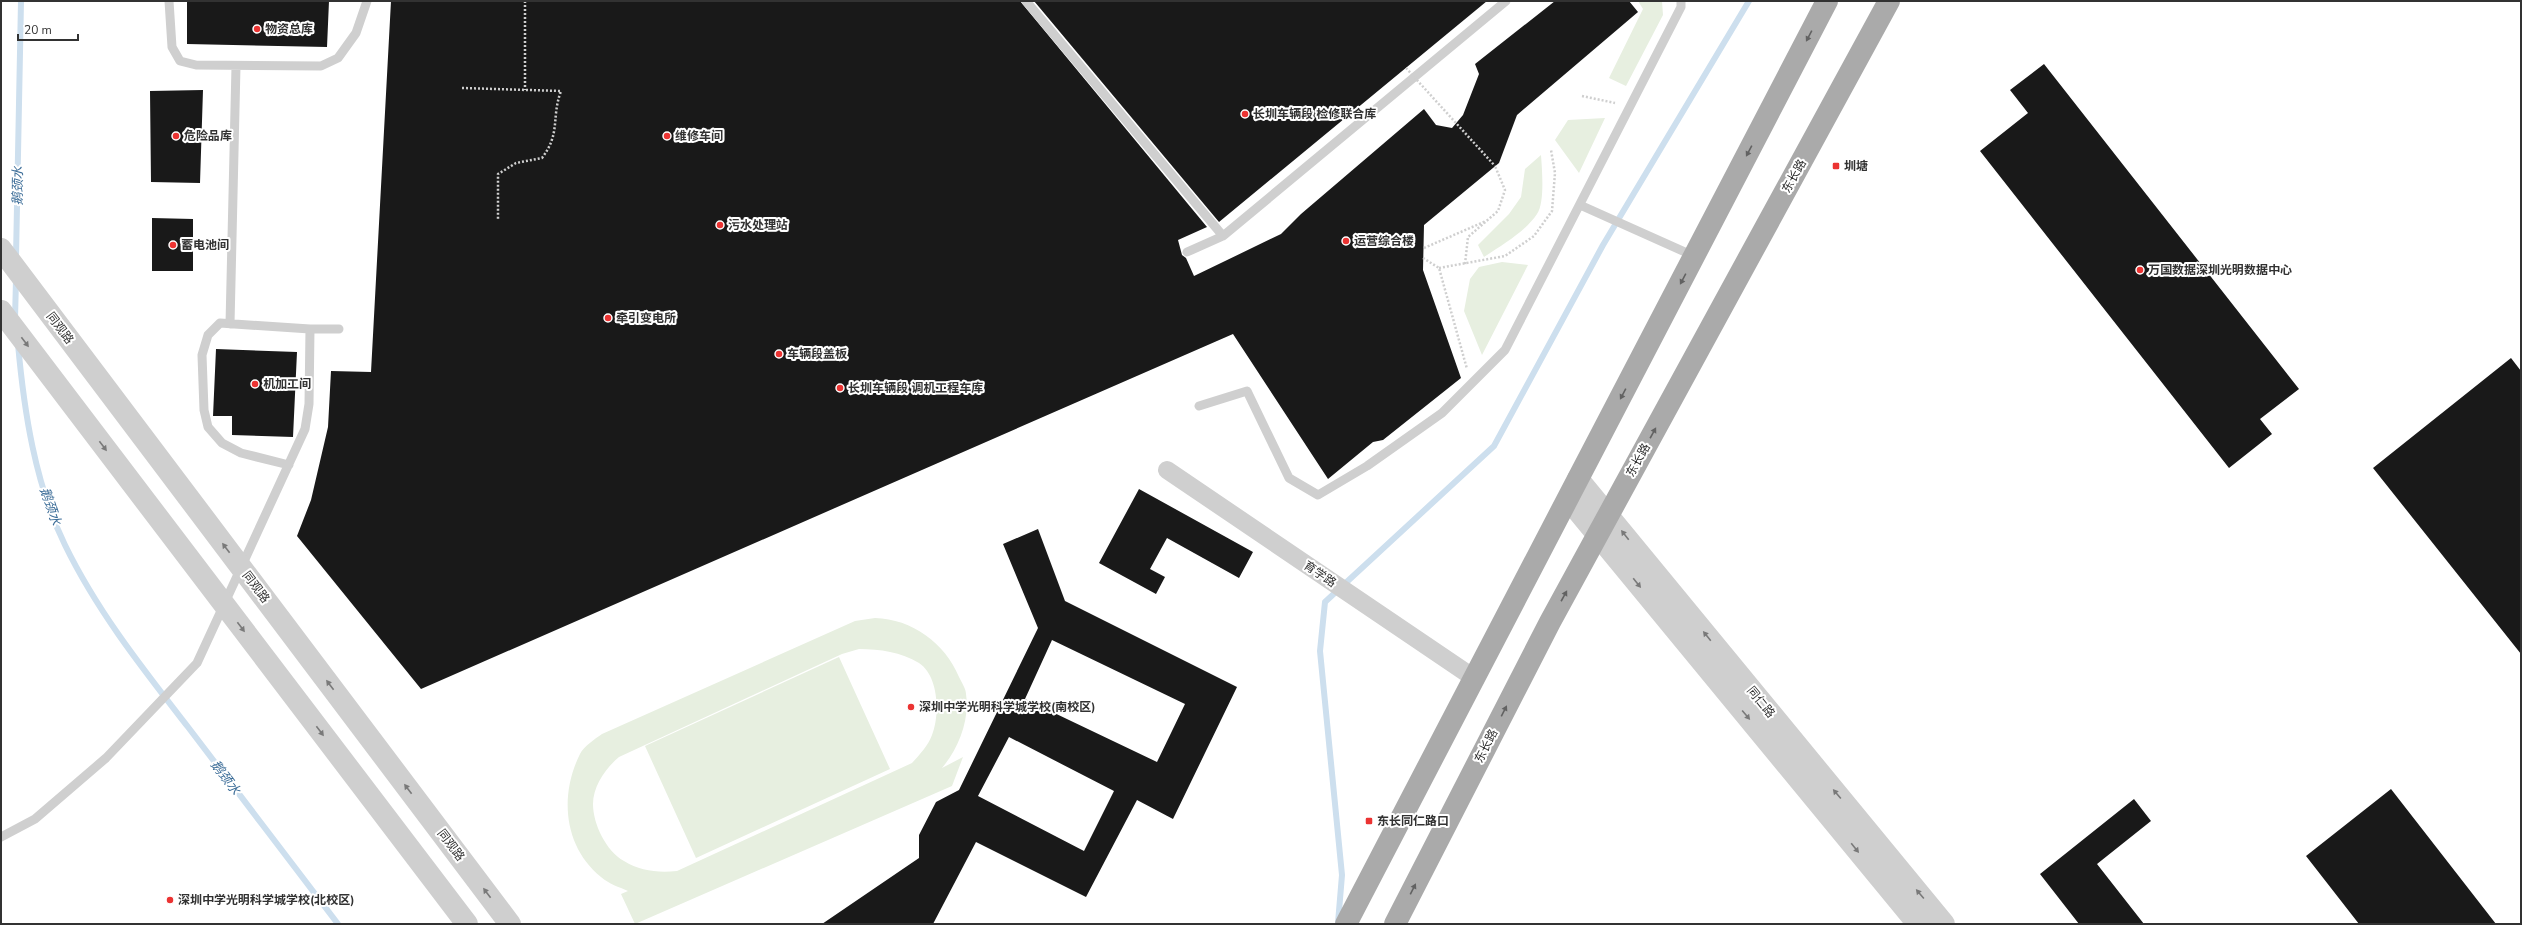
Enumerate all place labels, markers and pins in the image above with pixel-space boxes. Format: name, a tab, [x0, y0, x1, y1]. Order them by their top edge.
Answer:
place label: 物资总库	[265, 21, 313, 37]
marker: 物资总库	[252, 24, 262, 34]
place label: 长圳车辆段 检修联合库	[1253, 106, 1376, 122]
marker: 长圳车辆段 检修联合库	[1240, 109, 1250, 119]
place label: 危险品库	[184, 128, 232, 144]
place label: 维修车间	[675, 128, 723, 144]
marker: 危险品库	[171, 131, 181, 141]
marker: 维修车间	[662, 131, 672, 141]
place label: 圳塘	[1844, 158, 1868, 174]
marker: 圳塘	[1831, 161, 1841, 171]
place label: 污水处理站	[728, 217, 788, 233]
marker: 污水处理站	[715, 220, 725, 230]
place label: 运营综合楼	[1354, 233, 1414, 249]
marker: 运营综合楼	[1341, 236, 1351, 246]
place label: 蓄电池间	[181, 237, 229, 253]
marker: 蓄电池间	[168, 240, 178, 250]
place label: 万国数据深圳光明数据中心	[2148, 262, 2292, 278]
marker: 万国数据深圳光明数据中心	[2135, 265, 2145, 275]
place label: 牵引变电所	[616, 310, 676, 326]
marker: 牵引变电所	[603, 313, 613, 323]
place label: 车辆段盖板	[787, 346, 847, 362]
marker: 车辆段盖板	[774, 349, 784, 359]
place label: 机加工间	[263, 376, 311, 392]
marker: 机加工间	[250, 379, 260, 389]
place label: 长圳车辆段 调机工程车库	[848, 380, 983, 396]
marker: 长圳车辆段 调机工程车库	[835, 383, 845, 393]
place label: 深圳中学光明科学城学校(南校区)	[919, 699, 1096, 715]
marker: 深圳中学光明科学城学校(南校区)	[906, 702, 916, 712]
place label: 东长同仁路口	[1377, 813, 1449, 829]
marker: 东长同仁路口	[1364, 816, 1374, 826]
place label: 深圳中学光明科学城学校(北校区)	[178, 892, 355, 908]
marker: 深圳中学光明科学城学校(北校区)	[165, 895, 175, 905]

